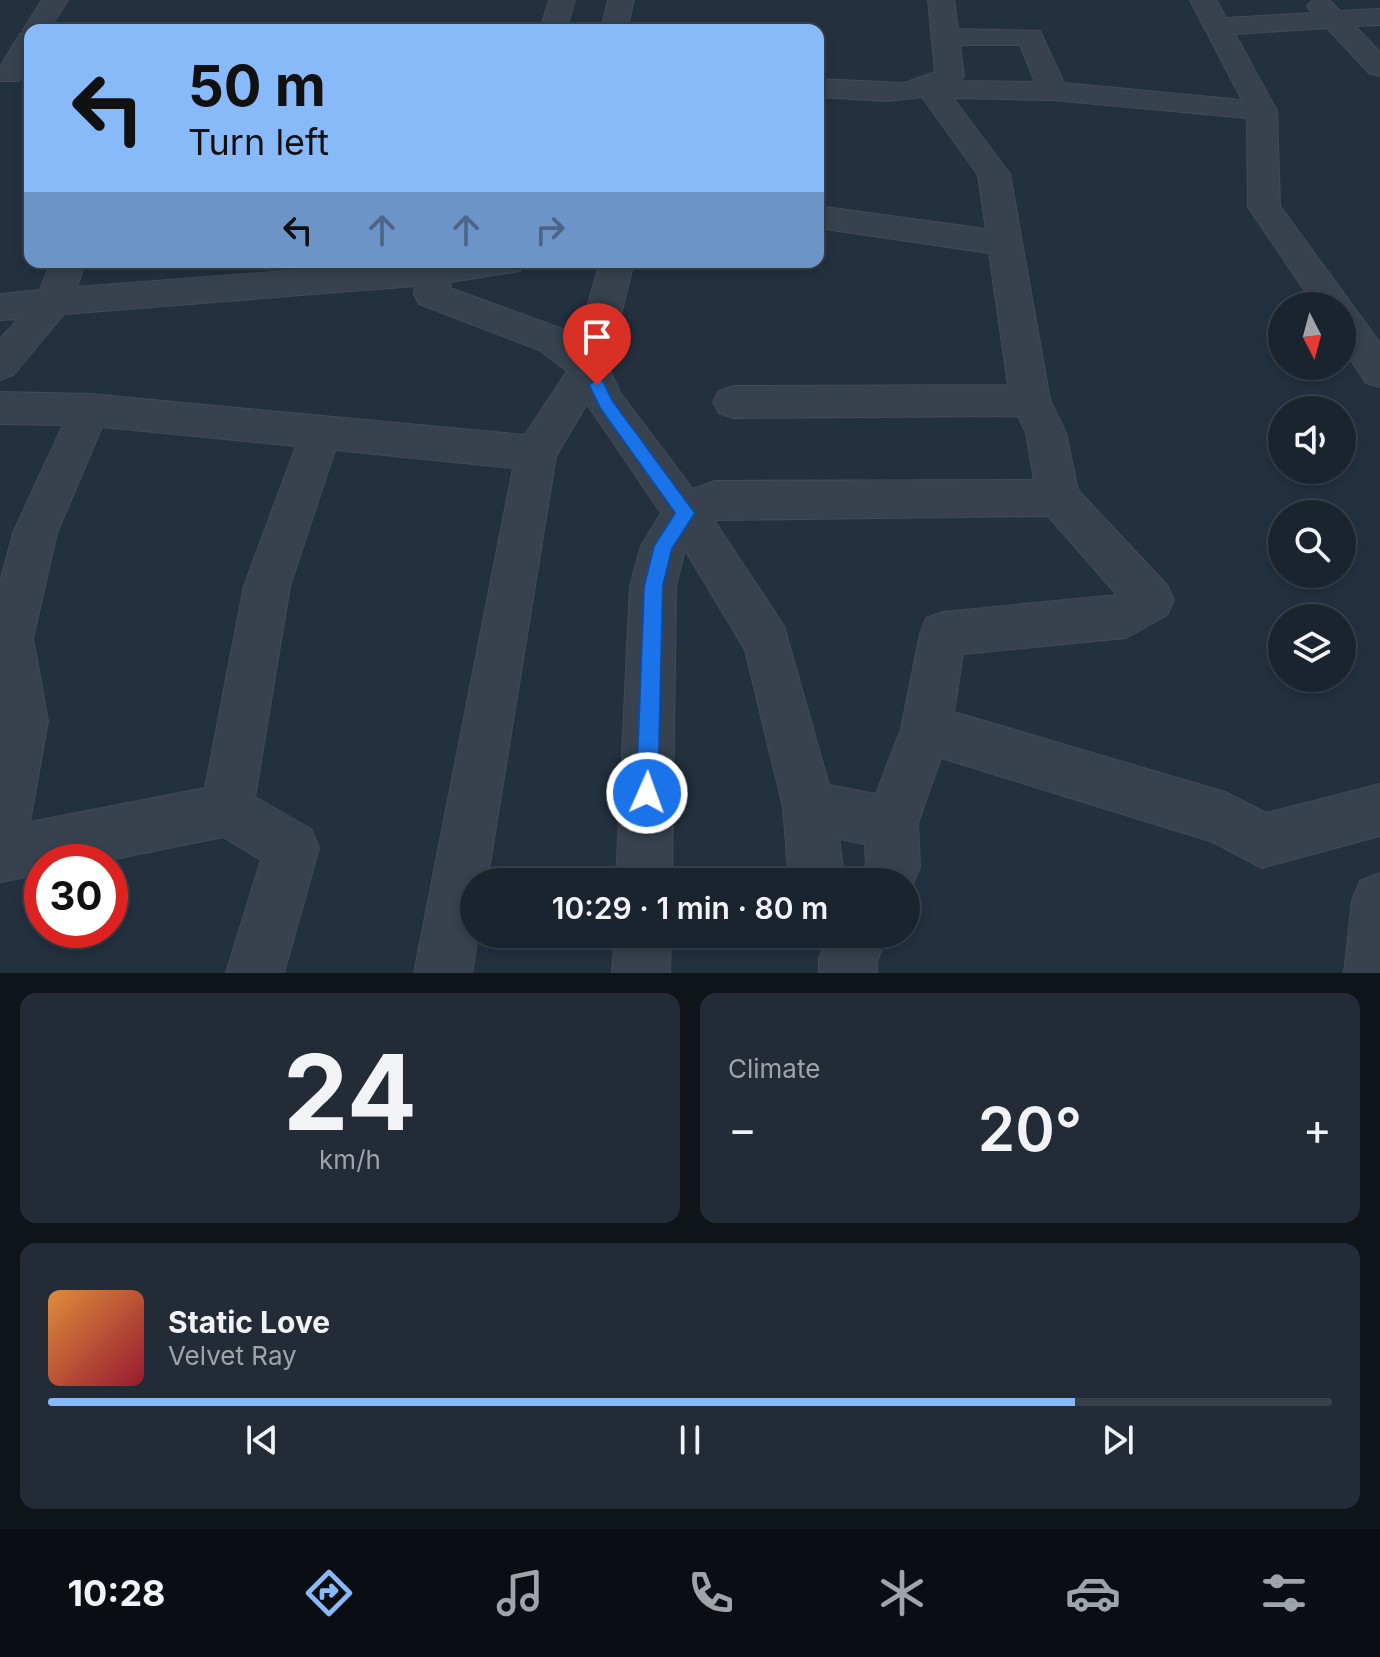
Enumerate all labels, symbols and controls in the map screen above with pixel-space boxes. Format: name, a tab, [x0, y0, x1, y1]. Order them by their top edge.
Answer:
text: 50 m	[188, 52, 326, 120]
icon: left	[56, 56, 160, 160]
text: Turn left	[188, 120, 329, 164]
icon: left	[276, 208, 320, 252]
icon: ahead	[360, 208, 404, 252]
icon: ahead	[444, 208, 488, 252]
icon: right	[528, 208, 572, 252]
north arrow	[1268, 292, 1356, 380]
map controls	[1268, 292, 1356, 692]
pin	[563, 303, 631, 385]
icon: arrive	[575, 315, 619, 359]
button: sound	[1268, 396, 1356, 484]
button: search	[1268, 500, 1356, 588]
button: layers	[1268, 604, 1356, 692]
position arrow	[605, 751, 689, 835]
speed limit sign: 30	[24, 844, 128, 948]
text: 10:29 · 1 min · 80 m	[552, 890, 828, 926]
text: 24	[283, 1029, 417, 1155]
text: Climate	[728, 1053, 820, 1084]
text: 20°	[978, 1093, 1082, 1165]
text: −	[728, 1102, 757, 1156]
text: +	[1303, 1102, 1332, 1156]
text: km/h	[319, 1144, 381, 1175]
text: Static Love	[168, 1304, 330, 1340]
text: Velvet Ray	[168, 1340, 297, 1371]
icon: previous	[240, 1418, 284, 1462]
icon: pause	[668, 1418, 712, 1462]
icon: next	[1096, 1418, 1140, 1462]
icon: directions	[301, 1565, 357, 1621]
icon: music	[492, 1565, 548, 1621]
icon: phone	[683, 1565, 739, 1621]
icon: climate	[874, 1565, 930, 1621]
icon: car	[1065, 1565, 1121, 1621]
icon: filters	[1256, 1565, 1312, 1621]
text: 10:28	[68, 1571, 166, 1615]

